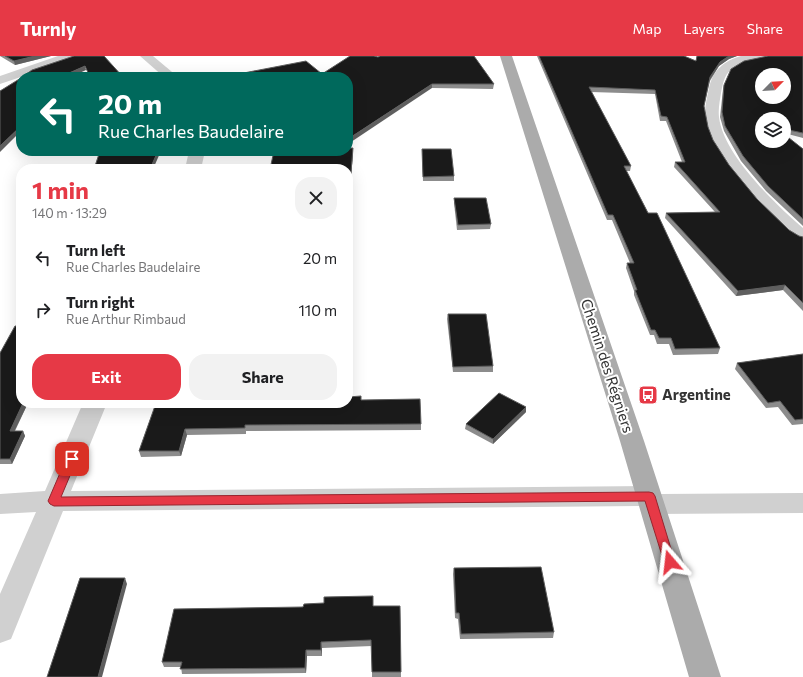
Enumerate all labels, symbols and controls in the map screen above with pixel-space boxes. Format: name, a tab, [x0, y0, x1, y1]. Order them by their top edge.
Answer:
text: Turnly	[20, 17, 76, 40]
text: Map	[633, 20, 661, 37]
text: Layers	[683, 20, 725, 37]
text: Share	[747, 20, 783, 37]
north arrow	[755, 68, 791, 104]
map controls	[755, 68, 791, 148]
text: 20 m	[98, 86, 162, 120]
icon: left	[32, 88, 84, 140]
button: layers	[755, 112, 791, 148]
text: Rue Charles Baudelaire	[98, 120, 284, 142]
text: 1 min	[32, 175, 89, 204]
button: close	[295, 177, 337, 219]
text: 140 m · 13:29	[32, 205, 107, 221]
text: Turn left	[66, 241, 125, 259]
icon: left	[32, 247, 54, 269]
text: 20 m	[303, 249, 337, 267]
text: Rue Charles Baudelaire	[66, 259, 200, 275]
text: Turn right	[66, 293, 135, 311]
street label: Chemin des Régniers	[578, 296, 638, 435]
icon: right	[32, 299, 54, 321]
text: 110 m	[298, 301, 337, 319]
text: Rue Arthur Rimbaud	[66, 311, 186, 327]
button: Exit	[32, 354, 181, 400]
button: Share	[189, 354, 337, 400]
bus stop icon: Argentine	[637, 384, 659, 406]
place label: Argentine	[662, 385, 731, 403]
pin	[55, 442, 89, 476]
icon: arrive	[61, 448, 83, 470]
position arrow	[649, 541, 691, 583]

